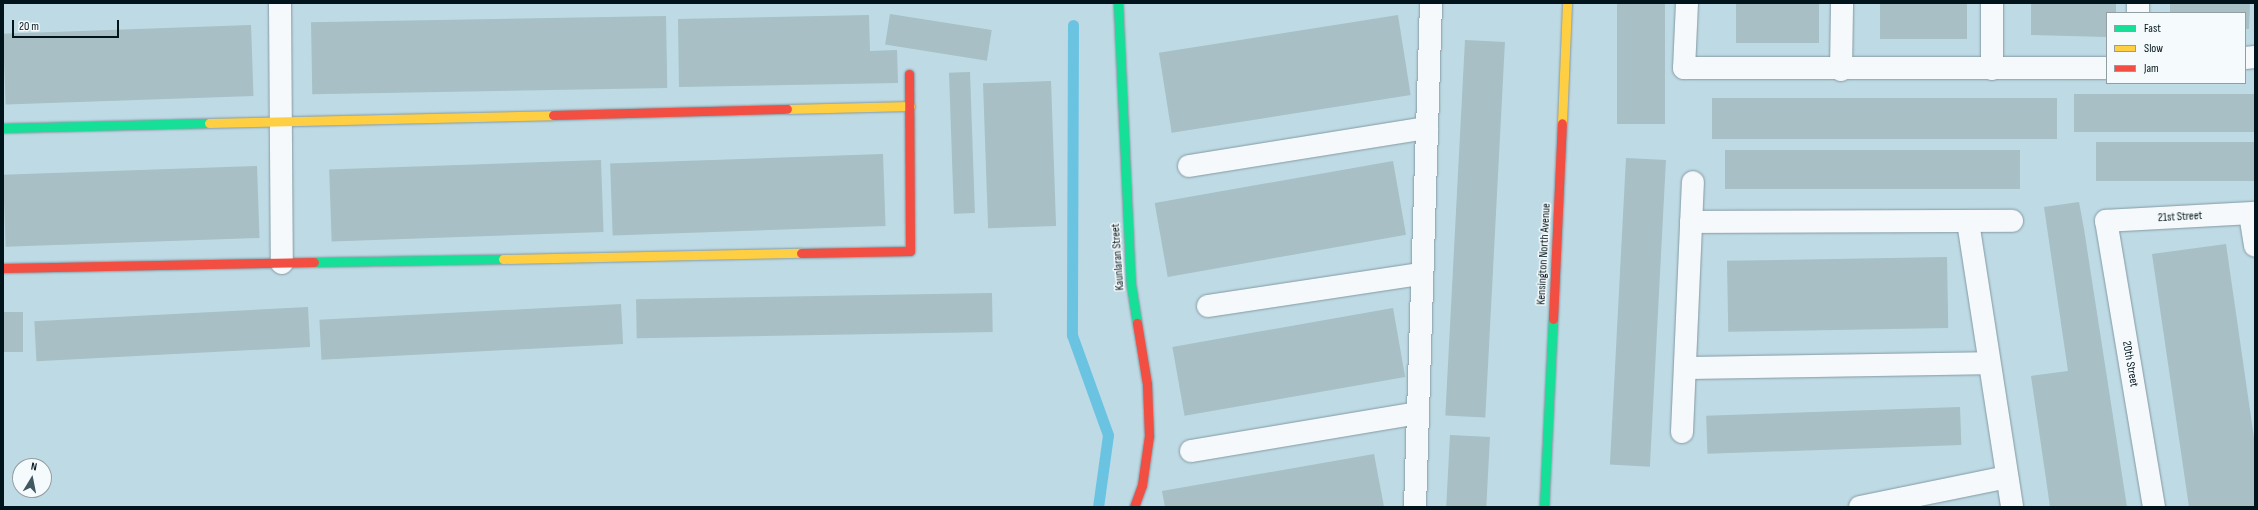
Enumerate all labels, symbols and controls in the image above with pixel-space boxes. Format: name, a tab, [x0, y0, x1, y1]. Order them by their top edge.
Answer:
scale bar	[14, 12, 121, 38]
legend	[2106, 12, 2246, 84]
text: 20 m	[19, 19, 39, 34]
text: Fast	[2144, 21, 2161, 36]
text: Slow	[2144, 41, 2163, 56]
text: Jam	[2144, 61, 2159, 76]
street label: Kensington North Avenue	[1534, 203, 1554, 305]
street label: 21st Street	[2157, 209, 2203, 225]
street label: Kaunlaran Street	[1108, 223, 1128, 291]
street label: 20th Street	[2119, 340, 2141, 388]
north arrow	[12, 458, 52, 498]
text: N	[30, 460, 38, 474]

